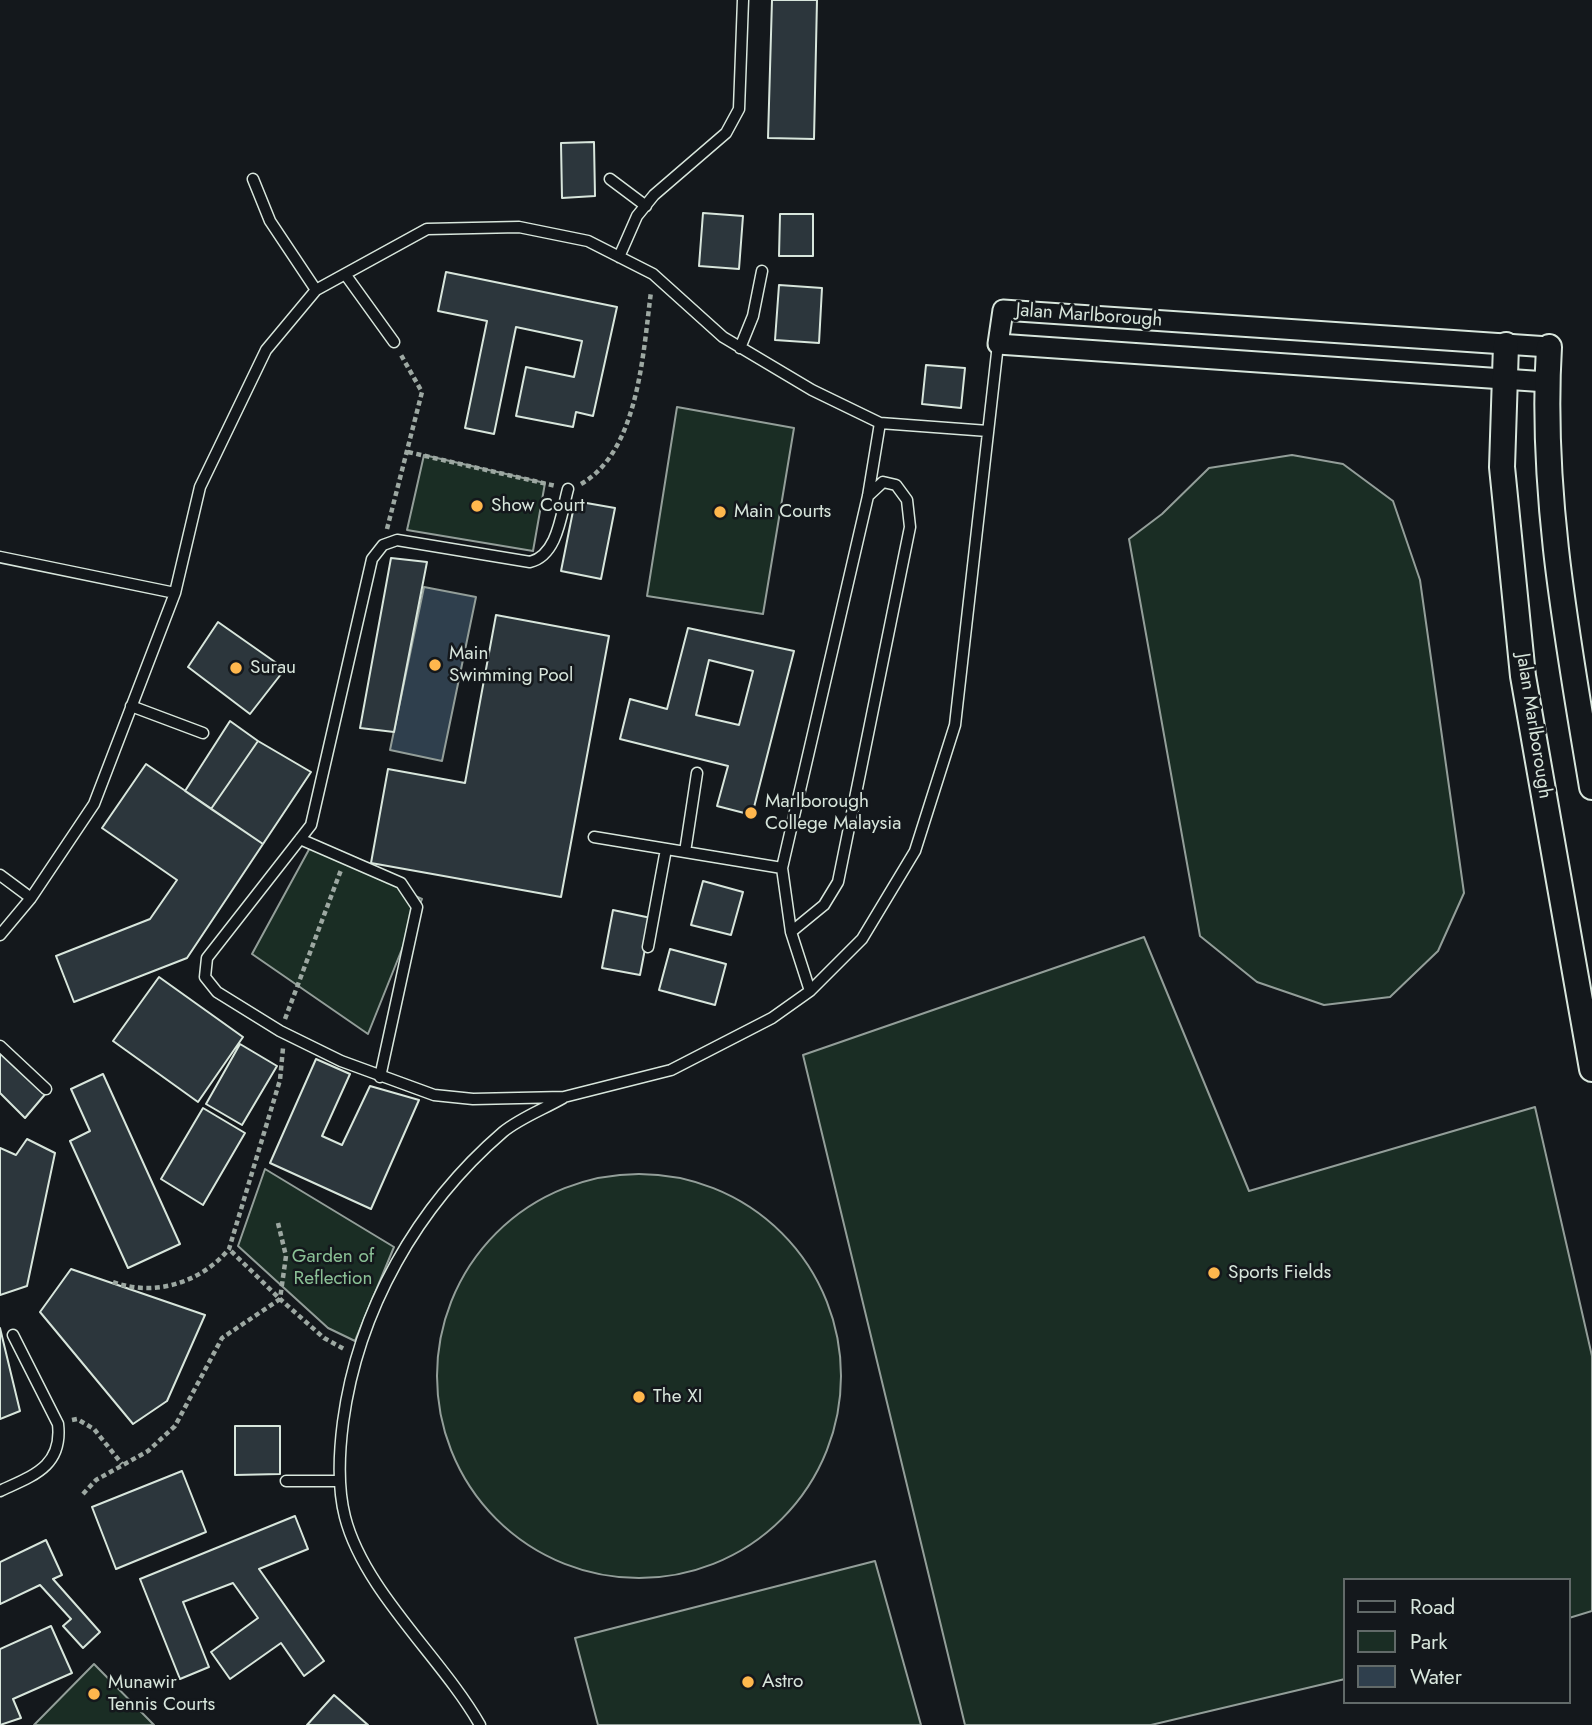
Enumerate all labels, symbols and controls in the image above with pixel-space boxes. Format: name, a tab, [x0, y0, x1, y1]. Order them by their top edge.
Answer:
street label: Jalan Marlborough	[1015, 300, 1163, 332]
place label: Show Court	[491, 495, 585, 517]
marker: Show Court	[469, 498, 485, 514]
place label: Main Courts	[734, 501, 831, 523]
marker: Main Courts	[712, 504, 728, 520]
place label: Main Swimming Pool	[449, 643, 573, 687]
street label: Jalan Marlborough	[1510, 652, 1556, 800]
place label: Surau	[250, 657, 296, 679]
marker: Main Swimming Pool	[427, 657, 443, 673]
marker: Surau	[228, 660, 244, 676]
place label: Marlborough College Malaysia	[765, 791, 901, 835]
marker: Marlborough College Malaysia	[743, 805, 759, 821]
park label: Garden of Reflection	[292, 1246, 374, 1290]
place label: Sports Fields	[1228, 1262, 1331, 1284]
marker: Sports Fields	[1206, 1265, 1222, 1281]
place label: The XI	[653, 1386, 702, 1408]
marker: The XI	[631, 1389, 647, 1405]
legend	[1344, 1578, 1571, 1704]
text: Road	[1410, 1592, 1455, 1622]
text: Park	[1410, 1627, 1447, 1657]
text: Water	[1410, 1662, 1462, 1692]
place label: Astro	[762, 1671, 803, 1693]
place label: Munawir Tennis Courts	[108, 1672, 215, 1716]
marker: Astro	[740, 1674, 756, 1690]
marker: Munawir Tennis Courts	[86, 1686, 102, 1702]

